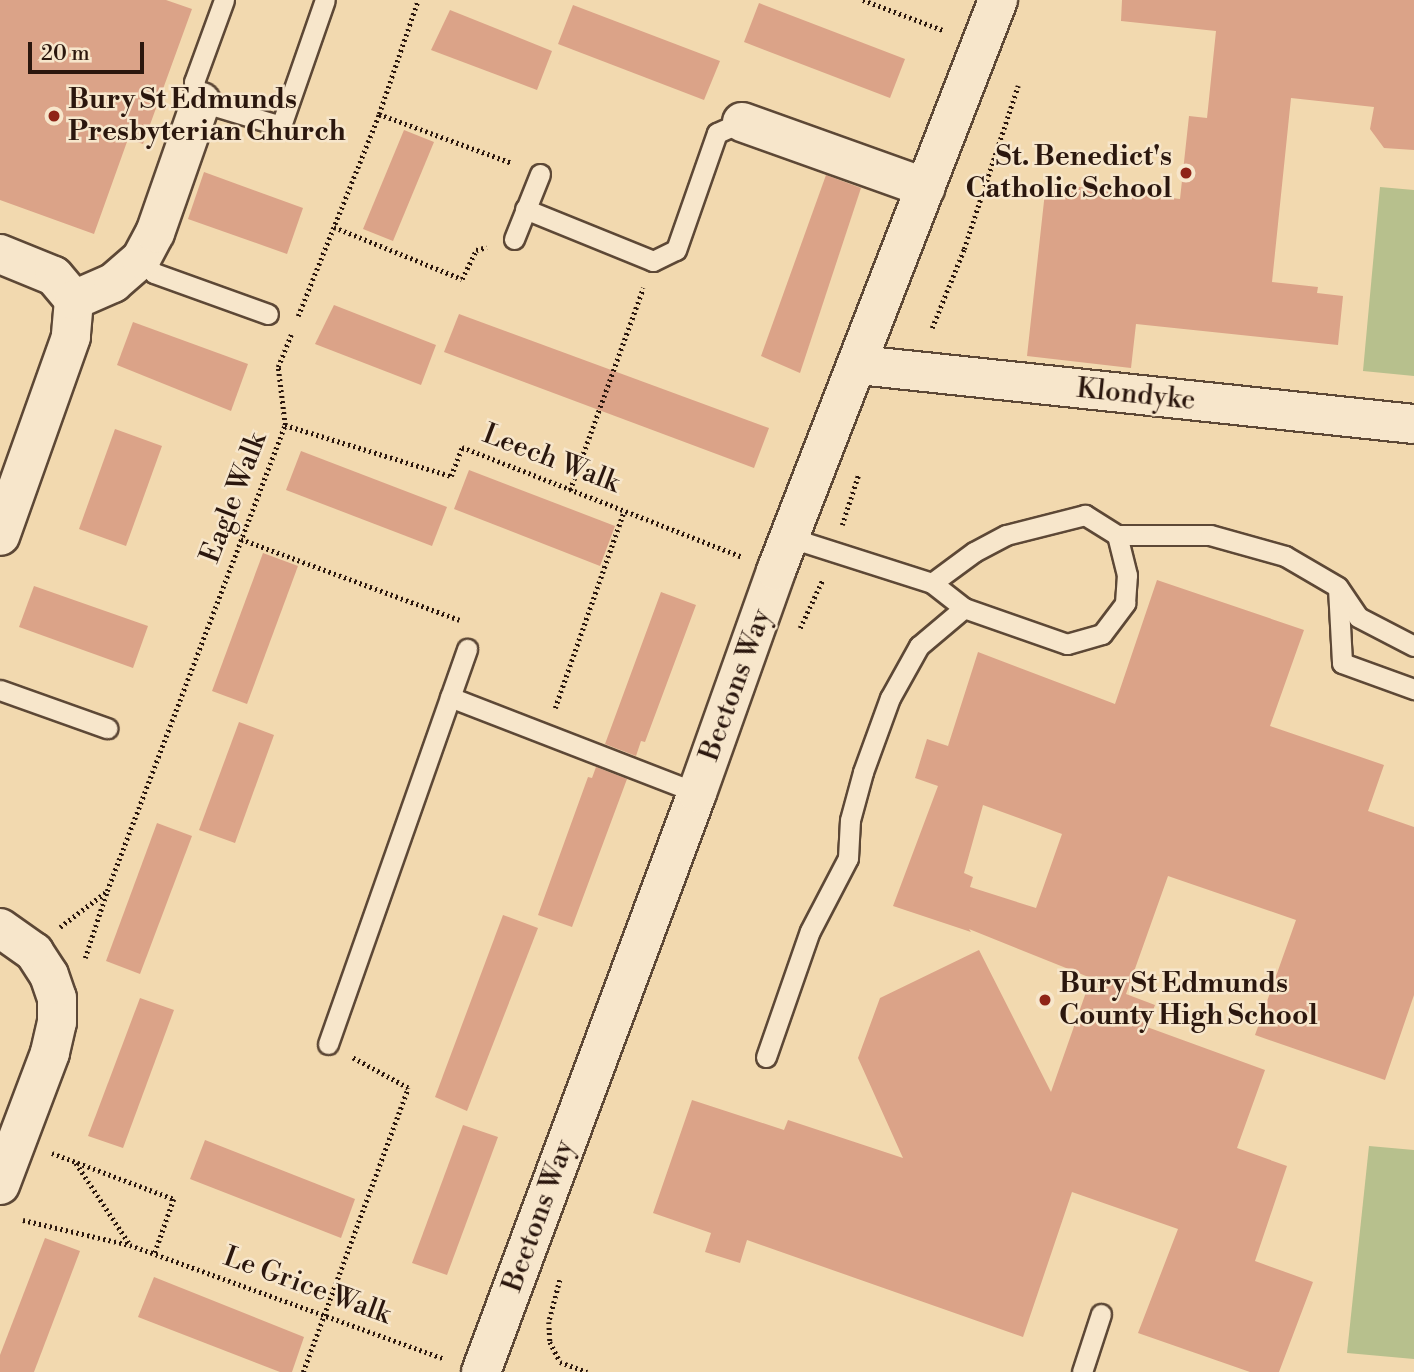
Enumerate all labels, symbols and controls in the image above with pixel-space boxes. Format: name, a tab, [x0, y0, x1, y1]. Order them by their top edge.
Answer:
scale bar	[32, 28, 147, 72]
text: 20 m	[41, 41, 90, 67]
place label: Bury St Edmunds Presbyterian Church	[68, 83, 346, 149]
marker: Bury St Edmunds Presbyterian Church	[46, 108, 62, 124]
place label: St. Benedict's Catholic School	[965, 140, 1172, 206]
marker: St. Benedict's Catholic School	[1178, 165, 1194, 181]
street label: Klondyke	[1075, 372, 1197, 418]
street label: Leech Walk	[478, 418, 624, 500]
street label: Eagle Walk	[194, 428, 274, 568]
street label: Beetons Way	[693, 604, 779, 766]
place label: Bury St Edmunds County High School	[1059, 967, 1318, 1033]
marker: Bury St Edmunds County High School	[1037, 992, 1053, 1008]
street label: Beetons Way	[496, 1135, 582, 1297]
street label: Le Grice Walk	[219, 1240, 395, 1332]

